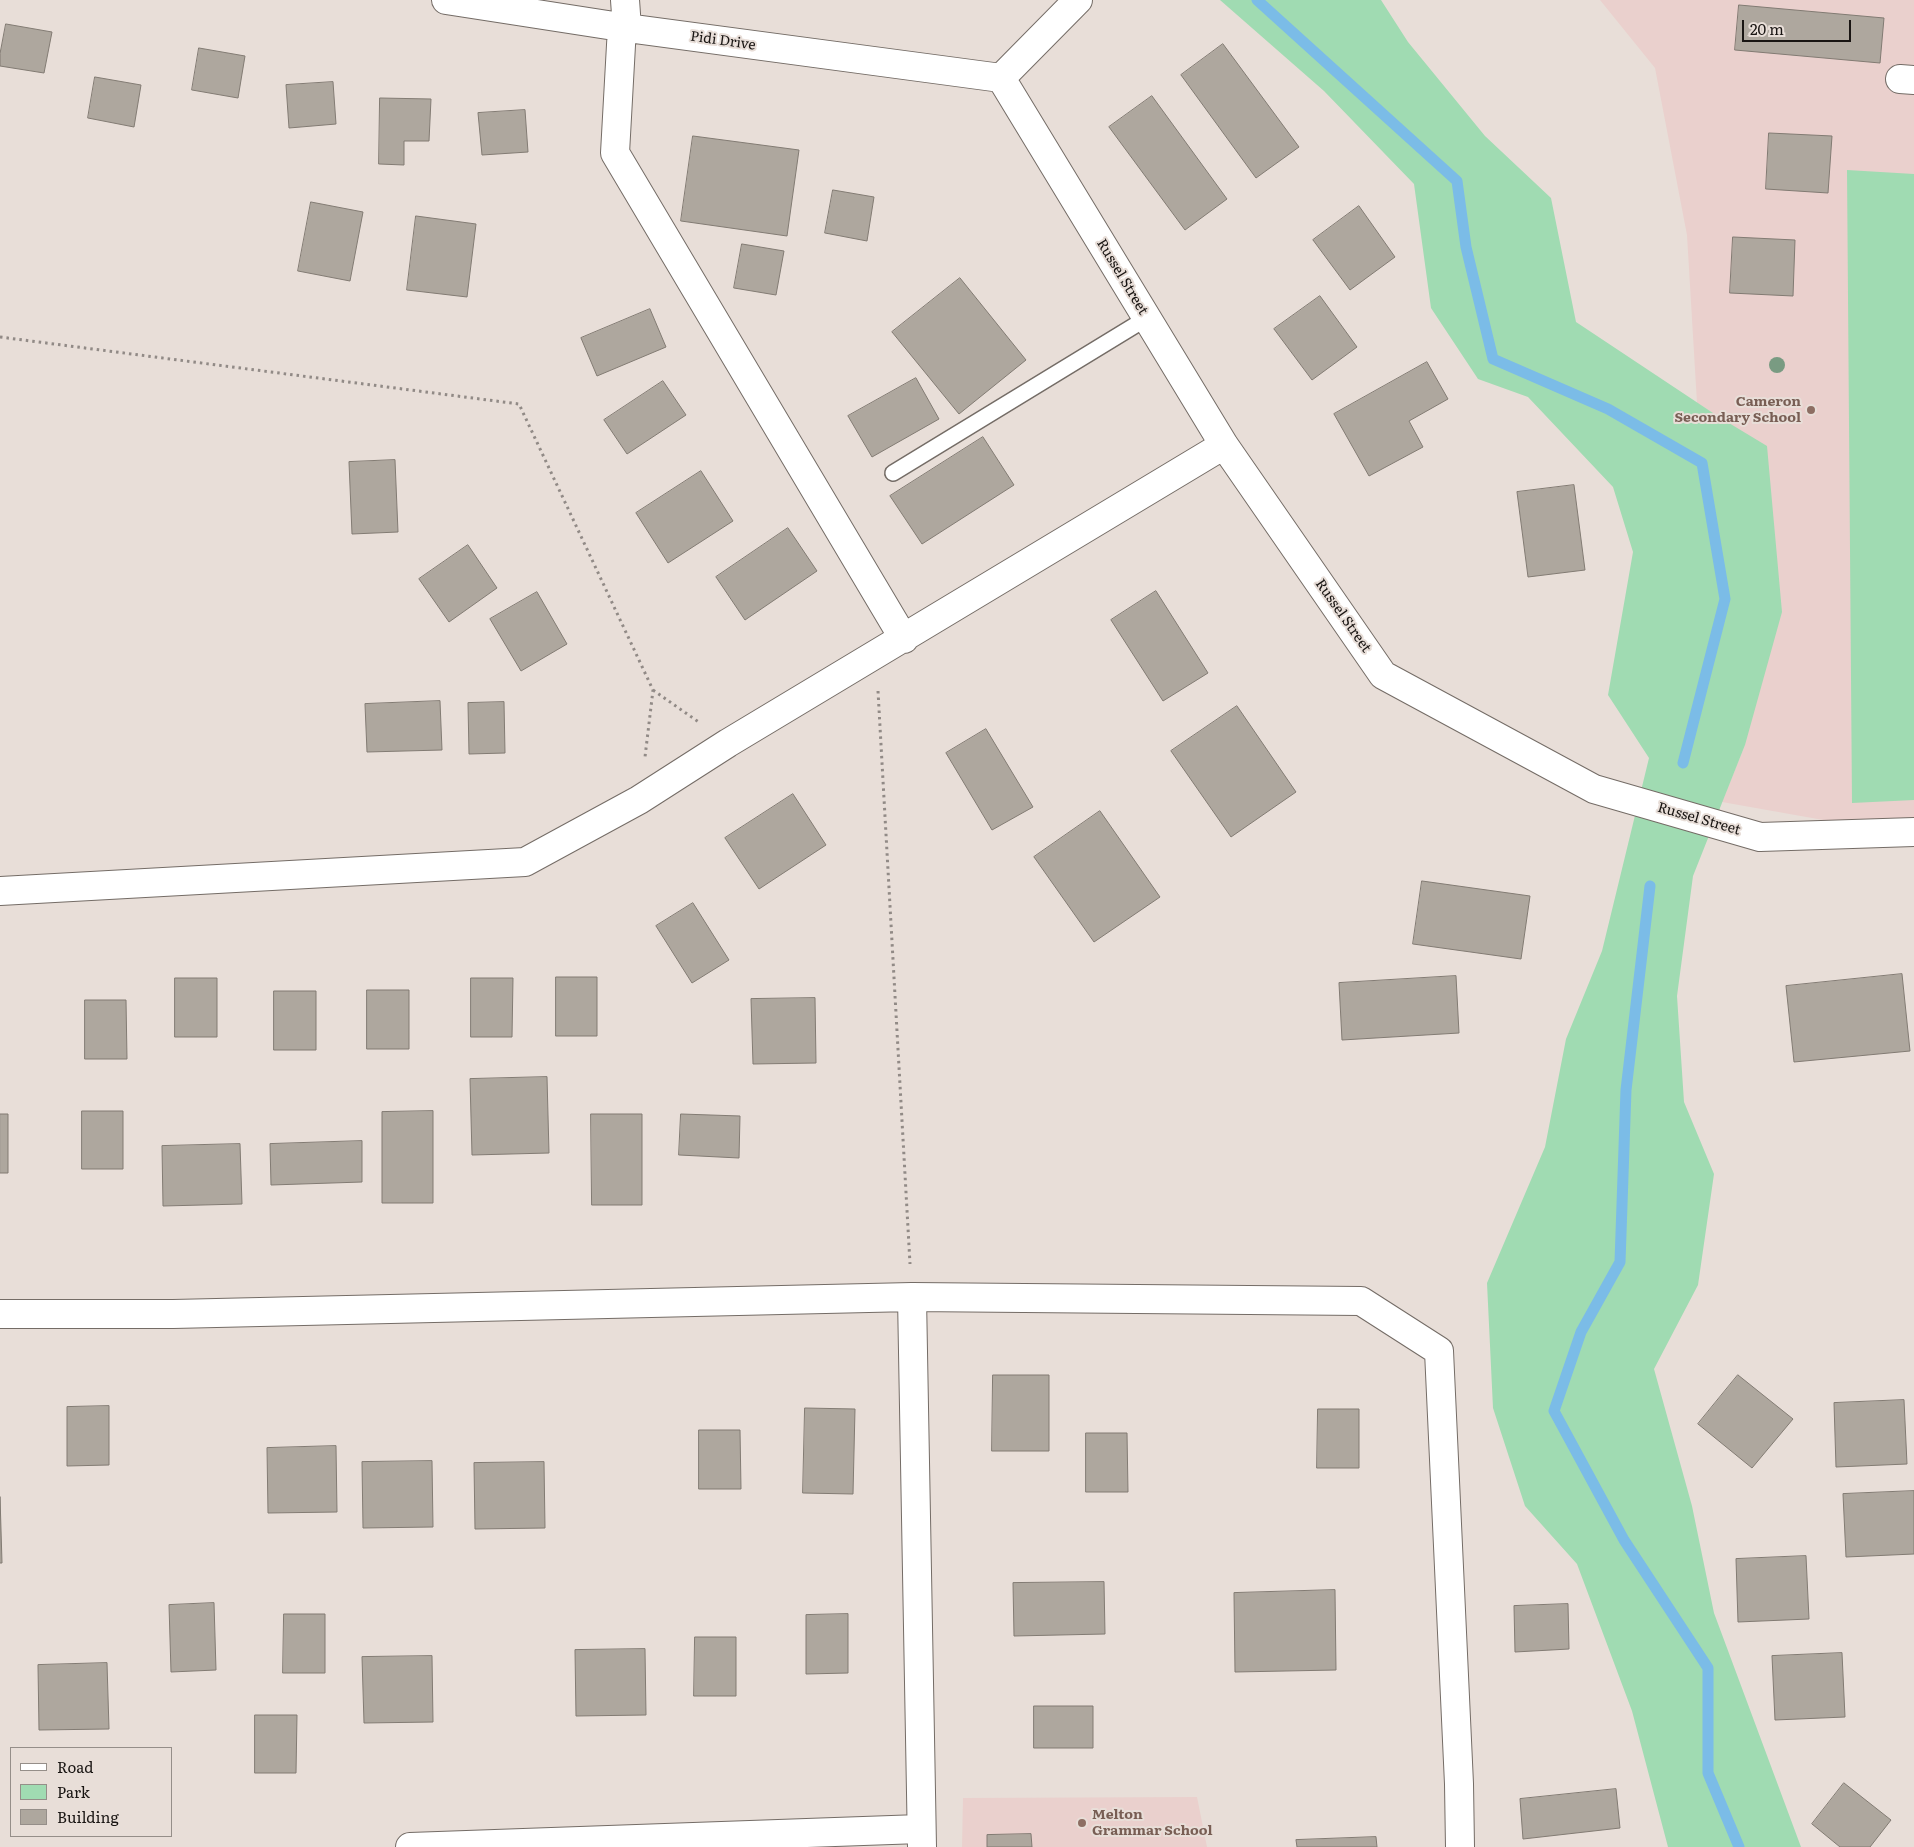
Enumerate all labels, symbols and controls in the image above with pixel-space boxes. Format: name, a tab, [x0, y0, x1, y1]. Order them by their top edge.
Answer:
scale bar	[1744, 10, 1853, 42]
text: 20 m	[1750, 17, 1784, 40]
street label: Pidi Drive	[689, 28, 757, 54]
street label: Russel Street	[1093, 236, 1151, 318]
place label: Cameron Secondary School	[1674, 394, 1801, 427]
marker: Cameron Secondary School	[1805, 404, 1817, 416]
street label: Russel Street	[1312, 576, 1374, 656]
street label: Russel Street	[1656, 799, 1742, 839]
legend	[10, 1747, 172, 1837]
text: Road	[57, 1755, 93, 1778]
text: Park	[57, 1780, 90, 1803]
text: Building	[57, 1805, 119, 1828]
place label: Melton Grammar School	[1092, 1807, 1212, 1840]
marker: Melton Grammar School	[1076, 1817, 1088, 1829]

